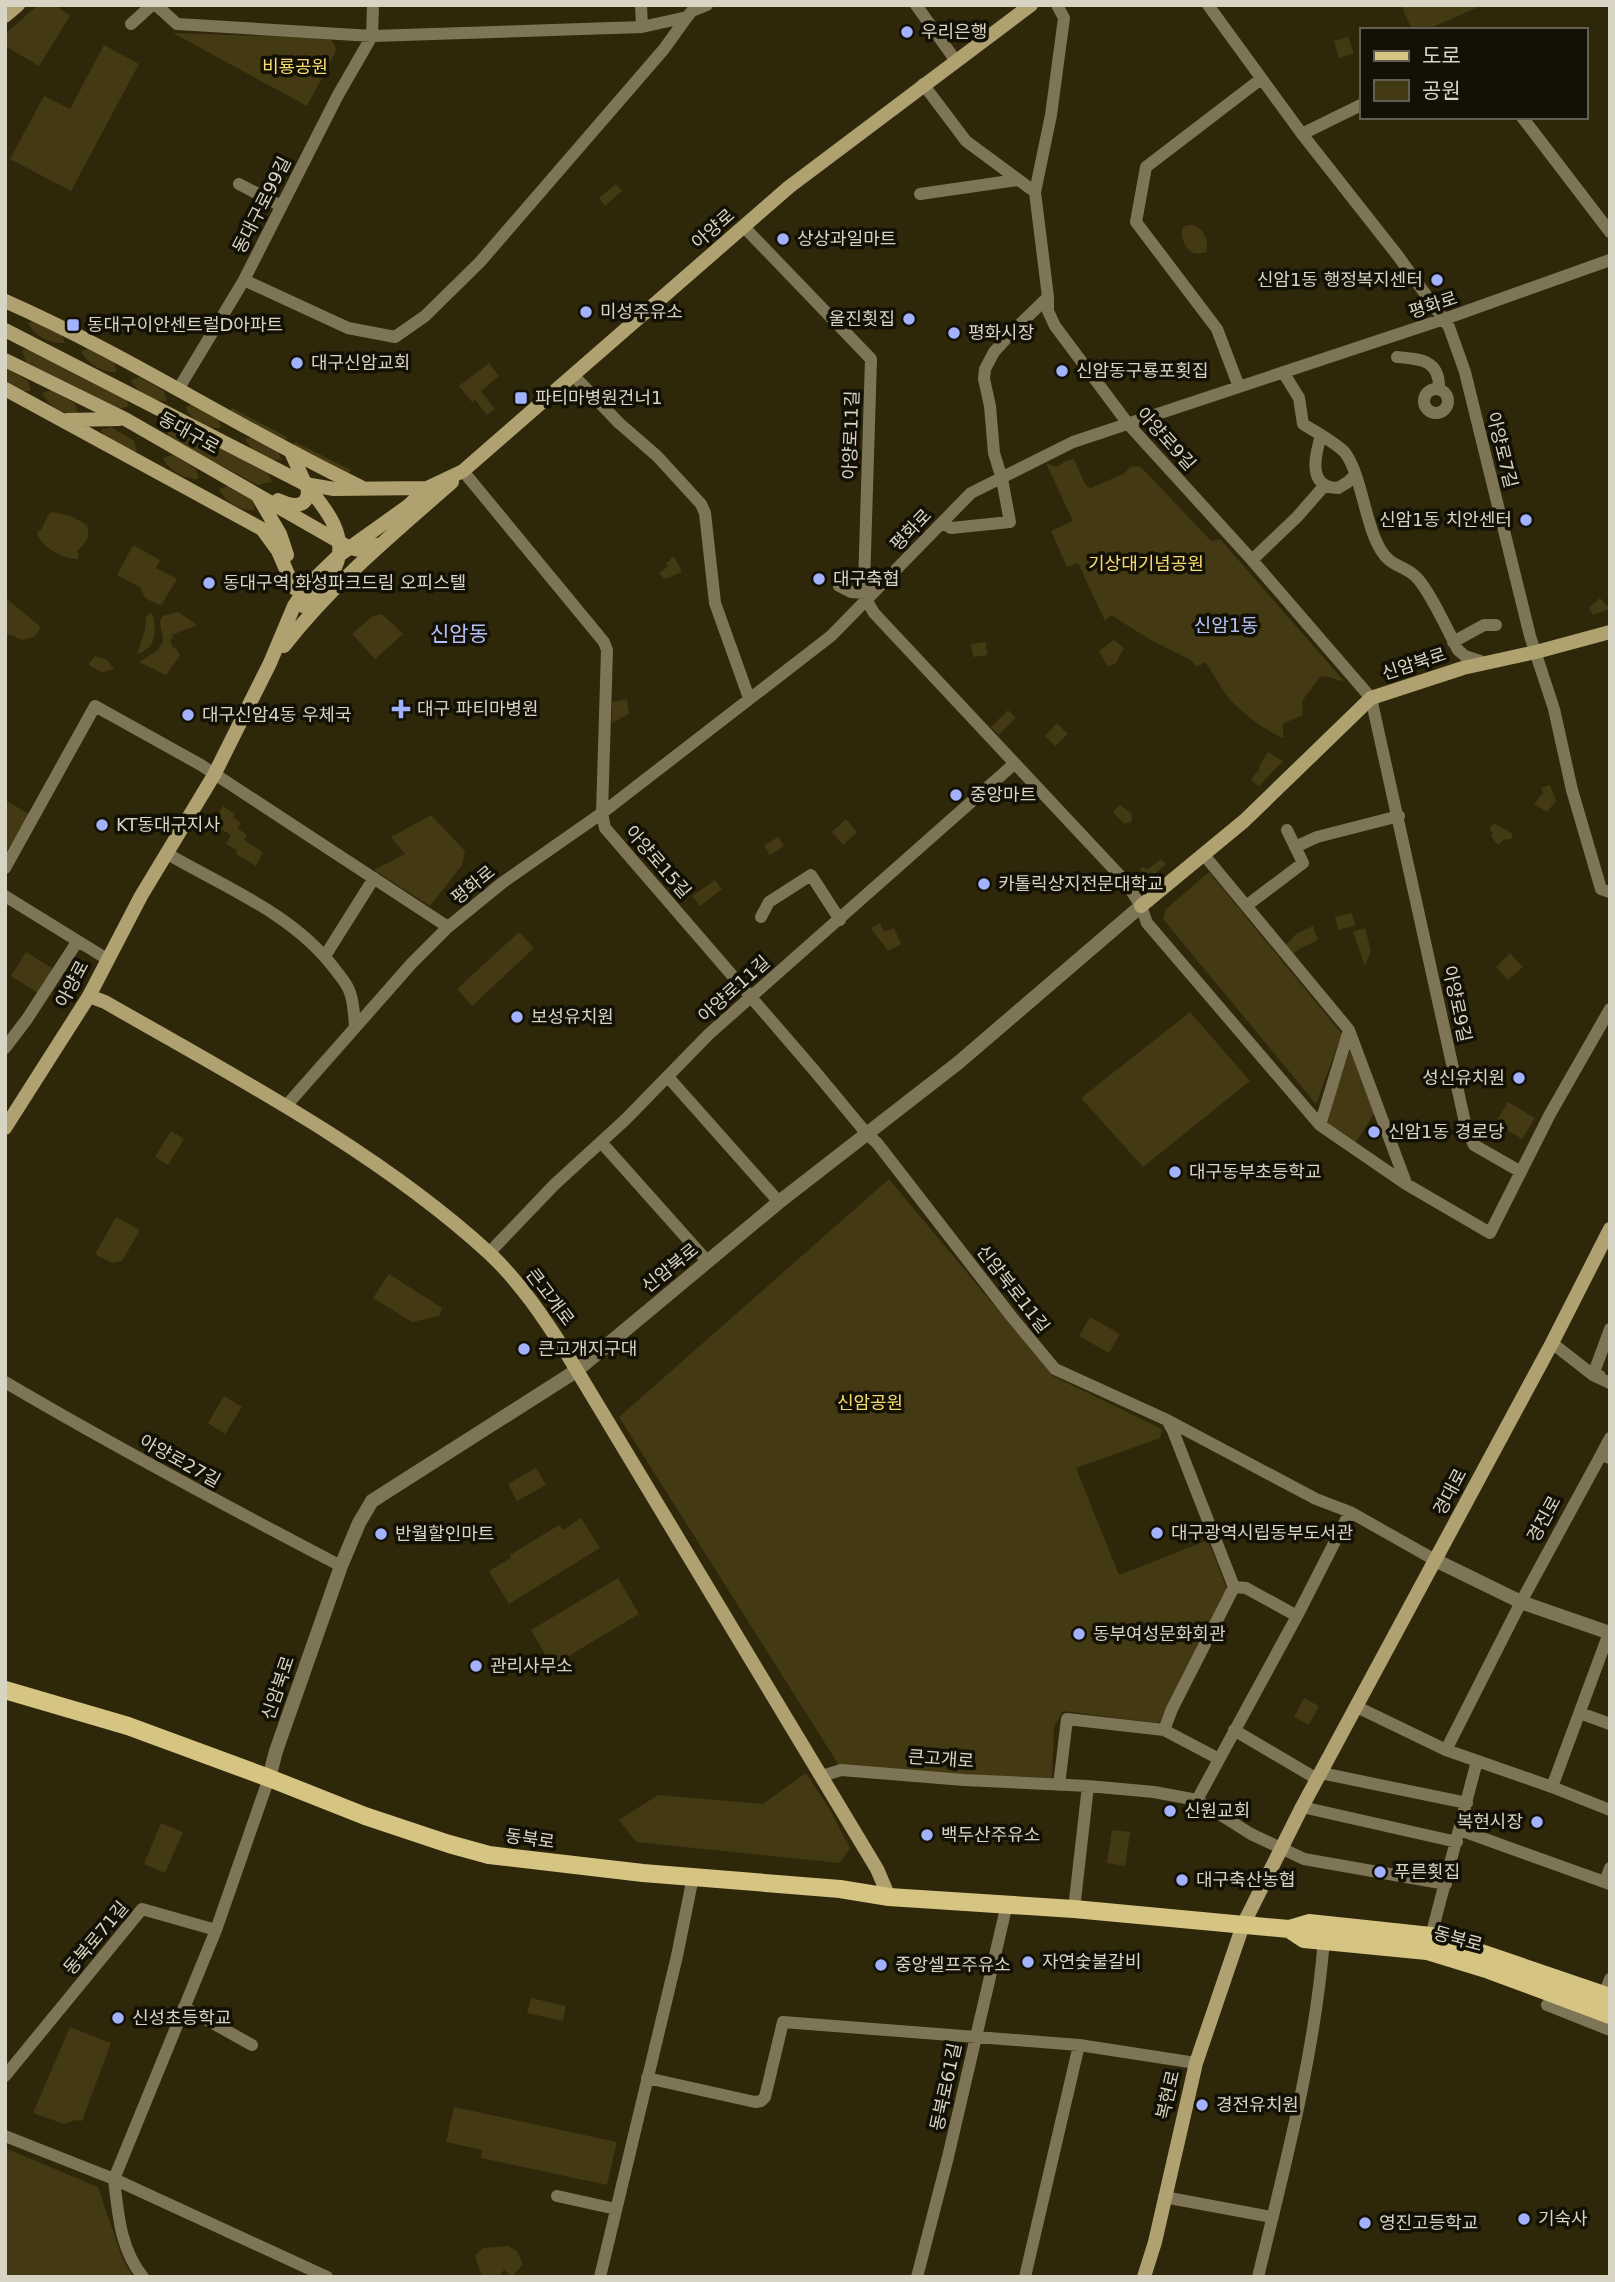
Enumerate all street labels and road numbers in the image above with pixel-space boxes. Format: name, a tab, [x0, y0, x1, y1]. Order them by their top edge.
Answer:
street label: 동대구로99길	[228, 153, 295, 257]
street label: 아양로	[687, 204, 738, 253]
street label: 평화로	[1406, 287, 1460, 322]
street label: 아양로11길	[838, 390, 863, 480]
street label: 아양로9길	[1133, 403, 1200, 475]
street label: 동대구로	[155, 407, 223, 458]
street label: 아양로7길	[1483, 410, 1522, 490]
street label: 평화로	[886, 504, 935, 555]
street label: 신암북로	[1379, 643, 1449, 684]
street label: 아양로15길	[621, 821, 696, 902]
street label: 평화로	[447, 861, 499, 908]
street label: 아양로11길	[694, 951, 774, 1026]
street label: 아양로	[51, 957, 92, 1011]
street label: 아양로9길	[1439, 964, 1476, 1044]
street label: 신암북로	[637, 1239, 702, 1297]
street label: 신암북로11길	[973, 1241, 1054, 1337]
street label: 큰고개로	[522, 1264, 579, 1329]
street label: 아양로27길	[136, 1430, 224, 1491]
street label: 경대로	[1429, 1465, 1470, 1519]
street label: 경진로	[1522, 1492, 1565, 1546]
street label: 신암북로	[257, 1653, 298, 1723]
street label: 큰고개로	[907, 1746, 975, 1771]
street label: 동북로	[504, 1825, 556, 1852]
street label: 동북로71길	[59, 1897, 132, 1979]
street label: 동북로	[1431, 1922, 1485, 1955]
street label: 동북로61길	[926, 2041, 965, 2133]
street label: 복현로	[1152, 2068, 1183, 2121]

